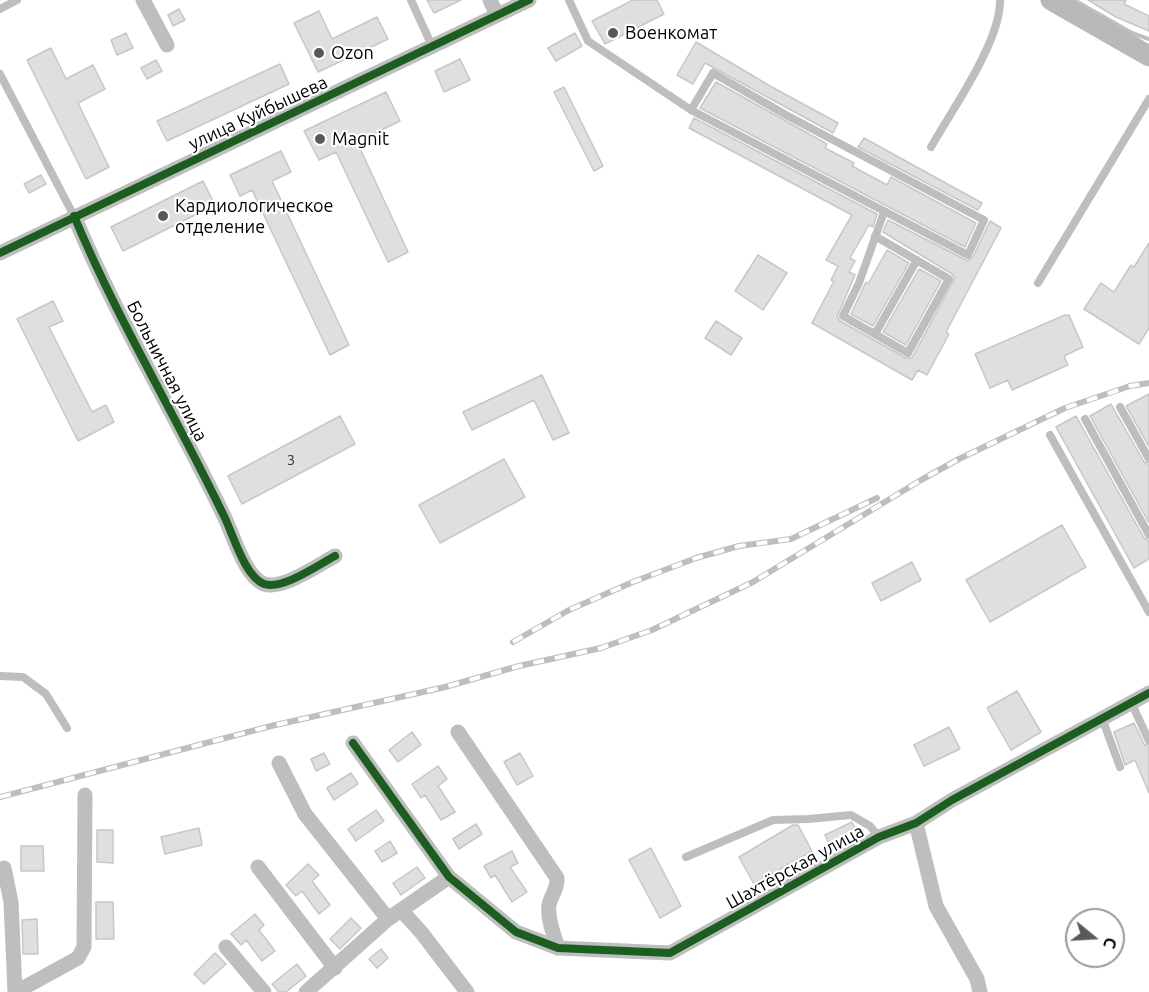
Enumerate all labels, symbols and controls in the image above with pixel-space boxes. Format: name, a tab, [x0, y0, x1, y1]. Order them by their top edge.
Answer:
place label: Военкомат	[625, 22, 717, 44]
marker: Военкомат	[606, 26, 620, 40]
place label: Ozon	[331, 42, 374, 64]
marker: Ozon	[312, 46, 326, 60]
street label: улица Куйбышева	[185, 71, 331, 155]
place label: Magnit	[332, 128, 389, 150]
marker: Magnit	[313, 132, 327, 146]
place label: Кардиологическое отделение	[175, 195, 334, 238]
marker: Кардиологическое отделение	[156, 209, 170, 223]
street label: Больничная улица	[122, 297, 212, 445]
house number: 3	[287, 451, 295, 469]
street label: Шахтёрская улица	[722, 820, 868, 914]
north arrow	[1065, 908, 1125, 968]
text: С	[1100, 935, 1120, 951]

